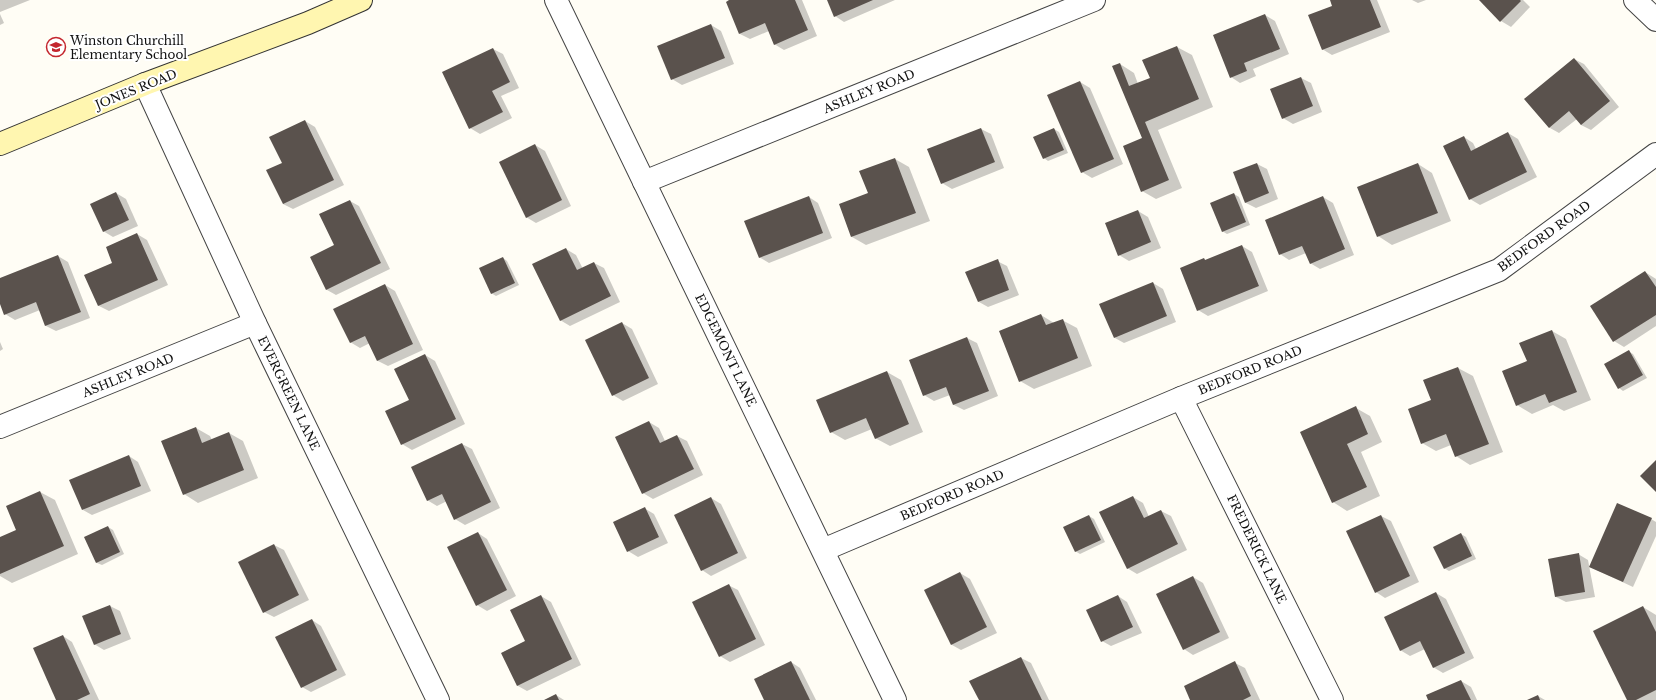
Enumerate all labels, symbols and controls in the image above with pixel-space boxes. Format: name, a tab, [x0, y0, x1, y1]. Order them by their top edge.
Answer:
place label: Winston Churchill Elementary School	[69, 33, 187, 62]
school or university icon: Winston Churchill Elementary School	[45, 36, 67, 58]
street label: JONES ROAD	[91, 66, 179, 113]
street label: ASHLEY ROAD	[820, 66, 917, 117]
street label: BEDFORD ROAD	[1495, 197, 1593, 275]
street label: EDGEMONT LANE	[692, 291, 760, 409]
street label: EVERGREEN LANE	[255, 333, 323, 453]
street label: BEDFORD ROAD	[1196, 342, 1304, 398]
street label: ASHLEY ROAD	[79, 350, 176, 401]
street label: BEDFORD ROAD	[898, 466, 1006, 524]
street label: FREDERICK LANE	[1224, 492, 1290, 606]

